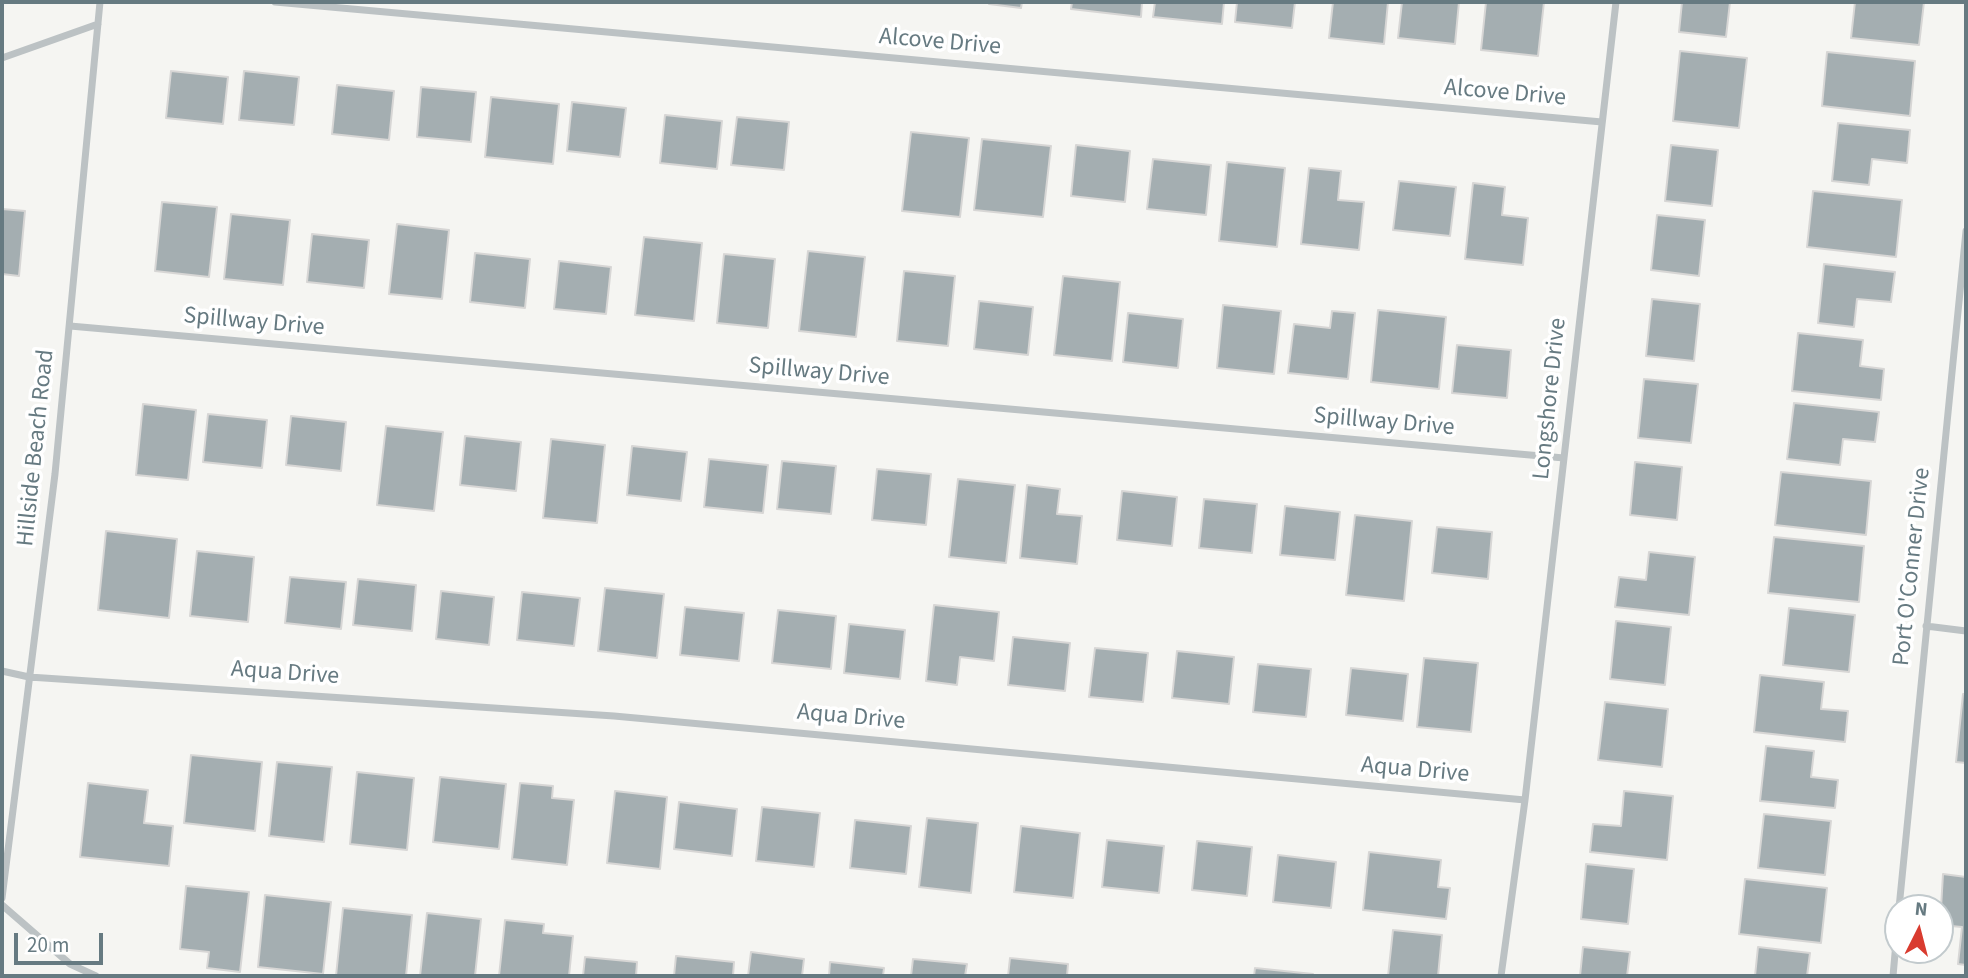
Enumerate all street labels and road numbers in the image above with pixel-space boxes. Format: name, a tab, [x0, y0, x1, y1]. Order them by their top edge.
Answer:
street label: Alcove Drive	[878, 23, 1002, 63]
street label: Alcove Drive	[1443, 74, 1567, 114]
street label: Spillway Drive	[182, 302, 326, 344]
street label: Longshore Drive	[1528, 317, 1574, 481]
street label: Hillside Beach Road	[12, 348, 62, 548]
street label: Spillway Drive	[747, 352, 891, 394]
street label: Spillway Drive	[1312, 402, 1456, 444]
street label: Port O'Conner Drive	[1888, 466, 1938, 668]
street label: Aqua Drive	[230, 656, 340, 692]
street label: Aqua Drive	[796, 699, 906, 737]
street label: Aqua Drive	[1360, 752, 1470, 790]

